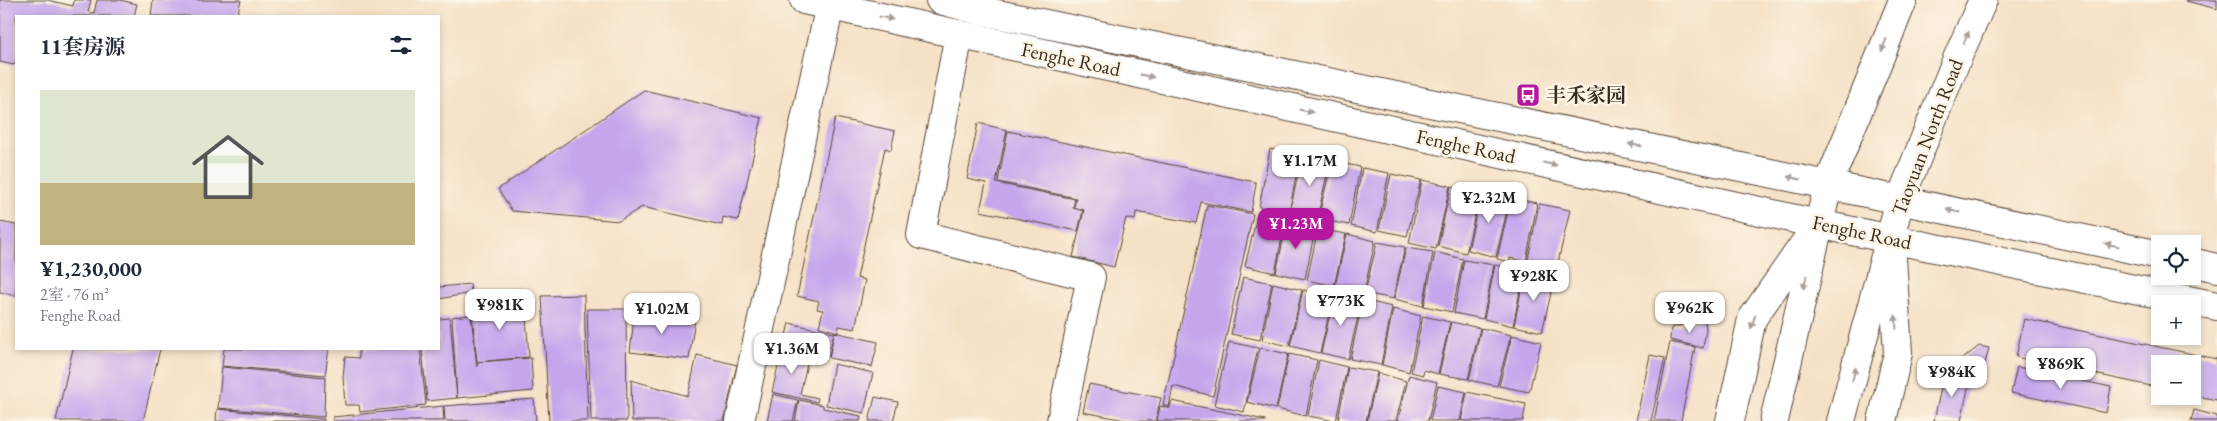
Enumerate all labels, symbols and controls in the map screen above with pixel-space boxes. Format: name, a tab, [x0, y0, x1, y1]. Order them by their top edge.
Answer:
one-way arrow	[878, 14, 894, 22]
icon: filters	[387, 31, 415, 59]
one-way arrow	[1962, 31, 1970, 45]
text: 11套房源	[40, 33, 125, 60]
street label: Fenghe Road	[1019, 36, 1124, 82]
one-way arrow	[1880, 38, 1888, 52]
street label: Taoyuan North Road	[1885, 54, 1969, 219]
one-way arrow	[1140, 72, 1155, 80]
bus stop icon: 丰禾家园	[1515, 82, 1541, 108]
place label: 丰禾家园	[1546, 82, 1626, 108]
one-way arrow	[1298, 107, 1314, 115]
icon: home	[183, 122, 273, 212]
street label: Fenghe Road	[1414, 123, 1519, 169]
one-way arrow	[1628, 141, 1643, 149]
pin: ¥1.17M	[1269, 144, 1351, 187]
text: ¥1.17M	[1283, 150, 1337, 171]
one-way arrow	[1543, 160, 1558, 168]
one-way arrow	[1786, 173, 1802, 181]
pin: ¥2.32M	[1448, 182, 1530, 224]
text: ¥2.32M	[1462, 187, 1516, 208]
one-way arrow	[1945, 207, 1961, 215]
pin: ¥1.23M	[1255, 208, 1337, 250]
street label: Fenghe Road	[1810, 209, 1915, 255]
text: ¥1.23M	[1269, 213, 1323, 234]
map controls	[2151, 235, 2201, 405]
button: locate	[2151, 235, 2201, 285]
one-way arrow	[2105, 241, 2120, 249]
text: ¥1,230,000	[40, 255, 142, 282]
pin: ¥928K	[1499, 260, 1569, 302]
text: ¥928K	[1510, 265, 1558, 286]
one-way arrow	[1801, 274, 1809, 290]
text: 2室 · 76 m²	[40, 284, 109, 305]
pin: ¥773K	[1306, 284, 1376, 327]
pin: ¥981K	[465, 288, 535, 331]
text: ¥773K	[1317, 290, 1365, 311]
pin: ¥1.02M	[621, 292, 703, 335]
pin: ¥962K	[1655, 292, 1725, 334]
text: ¥981K	[476, 294, 524, 315]
button: +	[2151, 295, 2201, 345]
text: ¥962K	[1666, 297, 1714, 318]
text: ¥1.02M	[635, 298, 689, 319]
text: Fenghe Road	[40, 305, 121, 326]
one-way arrow	[1892, 313, 1900, 329]
one-way arrow	[1749, 315, 1757, 330]
pin: ¥1.36M	[751, 332, 833, 375]
text: ¥1.36M	[765, 338, 819, 359]
pin: ¥869K	[2026, 348, 2096, 390]
text: ¥869K	[2037, 353, 2085, 374]
button: −	[2151, 355, 2201, 405]
pin: ¥984K	[1917, 356, 1987, 398]
text: ¥984K	[1928, 361, 1976, 382]
one-way arrow	[1850, 366, 1858, 381]

